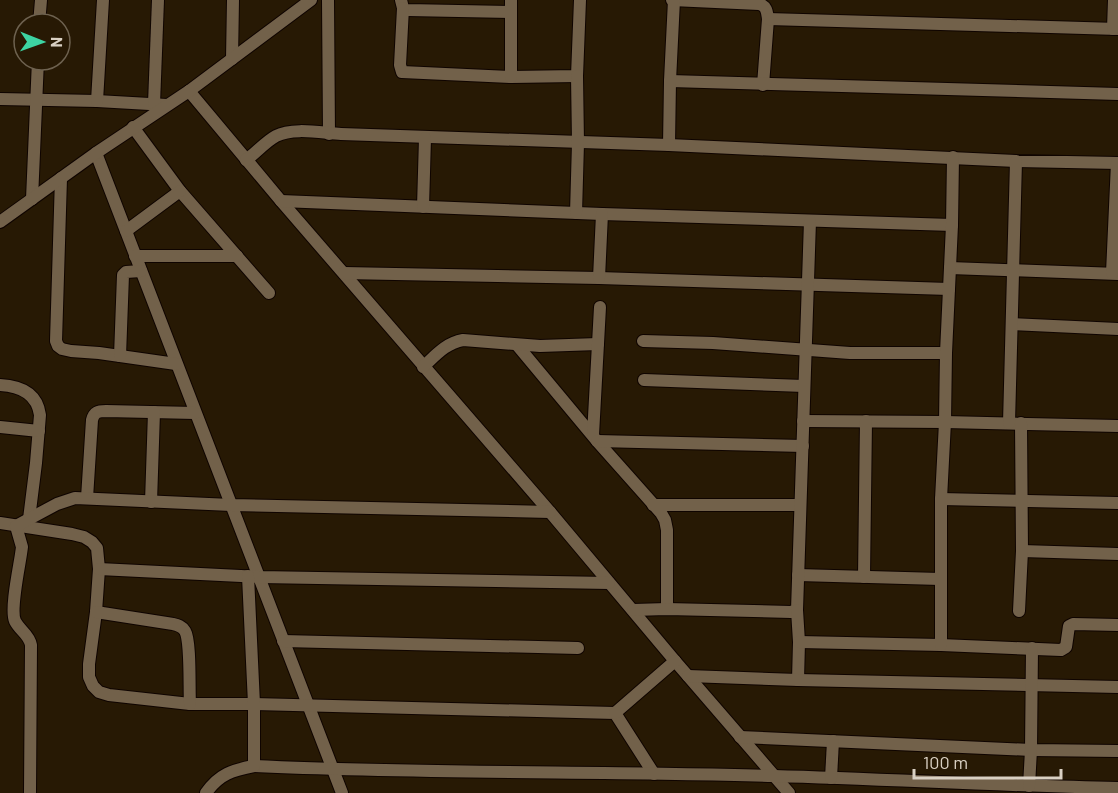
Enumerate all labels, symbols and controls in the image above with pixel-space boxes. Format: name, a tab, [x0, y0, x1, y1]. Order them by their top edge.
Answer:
north arrow	[12, 12, 72, 72]
text: N	[48, 37, 67, 48]
scale bar	[914, 742, 1061, 780]
text: 100 m	[923, 751, 968, 773]

